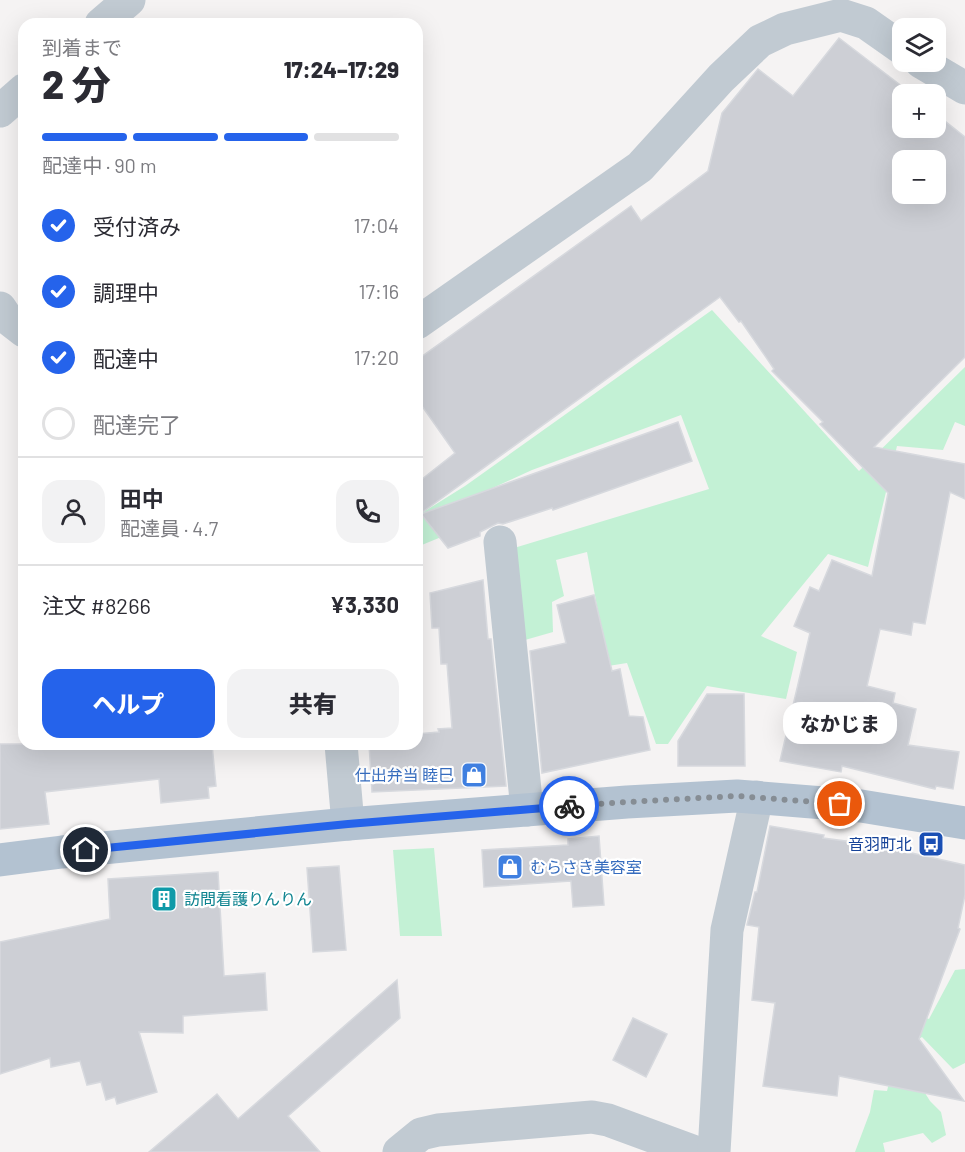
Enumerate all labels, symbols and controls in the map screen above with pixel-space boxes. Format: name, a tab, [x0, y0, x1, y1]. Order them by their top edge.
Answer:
map controls	[892, 18, 946, 204]
button: layers	[892, 18, 946, 72]
text: 到着まで	[42, 35, 122, 59]
text: 17:24–17:29	[284, 56, 399, 82]
text: 2 分	[42, 60, 111, 107]
button: +	[892, 84, 946, 138]
button: −	[892, 150, 946, 204]
text: 配達中 · 90 m	[42, 153, 156, 177]
icon: check	[42, 209, 75, 242]
text: 受付済み	[93, 213, 181, 239]
text: 17:04	[353, 213, 399, 237]
icon: check	[42, 275, 75, 308]
text: 調理中	[93, 279, 159, 305]
text: 17:16	[358, 279, 399, 303]
icon: check	[42, 341, 75, 374]
text: 配達中	[93, 345, 159, 371]
text: 17:20	[354, 345, 399, 369]
text: 配達完了	[93, 411, 181, 437]
button: person	[42, 480, 105, 543]
button: phone	[336, 480, 399, 543]
text: 田中	[120, 485, 164, 511]
text: 配達員 · 4.7	[120, 516, 218, 540]
text: ¥3,330	[330, 591, 399, 617]
text: 注文 #8266	[42, 592, 151, 618]
button: ヘルプ	[42, 669, 215, 738]
button: 共有	[227, 669, 399, 738]
callout: なかじま	[783, 702, 897, 744]
text: なかじま	[800, 711, 880, 735]
shop icon: 仕出弁当 睦巳	[459, 760, 489, 790]
place label: 仕出弁当 睦巳	[355, 765, 454, 784]
courier	[539, 776, 599, 836]
pin	[814, 778, 865, 829]
icon: bag	[823, 787, 856, 820]
icon: bike	[553, 790, 586, 823]
pin	[60, 824, 111, 875]
bus stop icon: 音羽町北	[916, 829, 946, 859]
icon: home	[69, 833, 102, 866]
place label: 音羽町北	[848, 834, 912, 853]
shop icon: むらさき美容室	[495, 852, 525, 882]
place label: むらさき美容室	[530, 857, 642, 876]
building icon: 訪問看護りんりん	[149, 884, 179, 914]
place label: 訪問看護りんりん	[184, 889, 312, 908]

